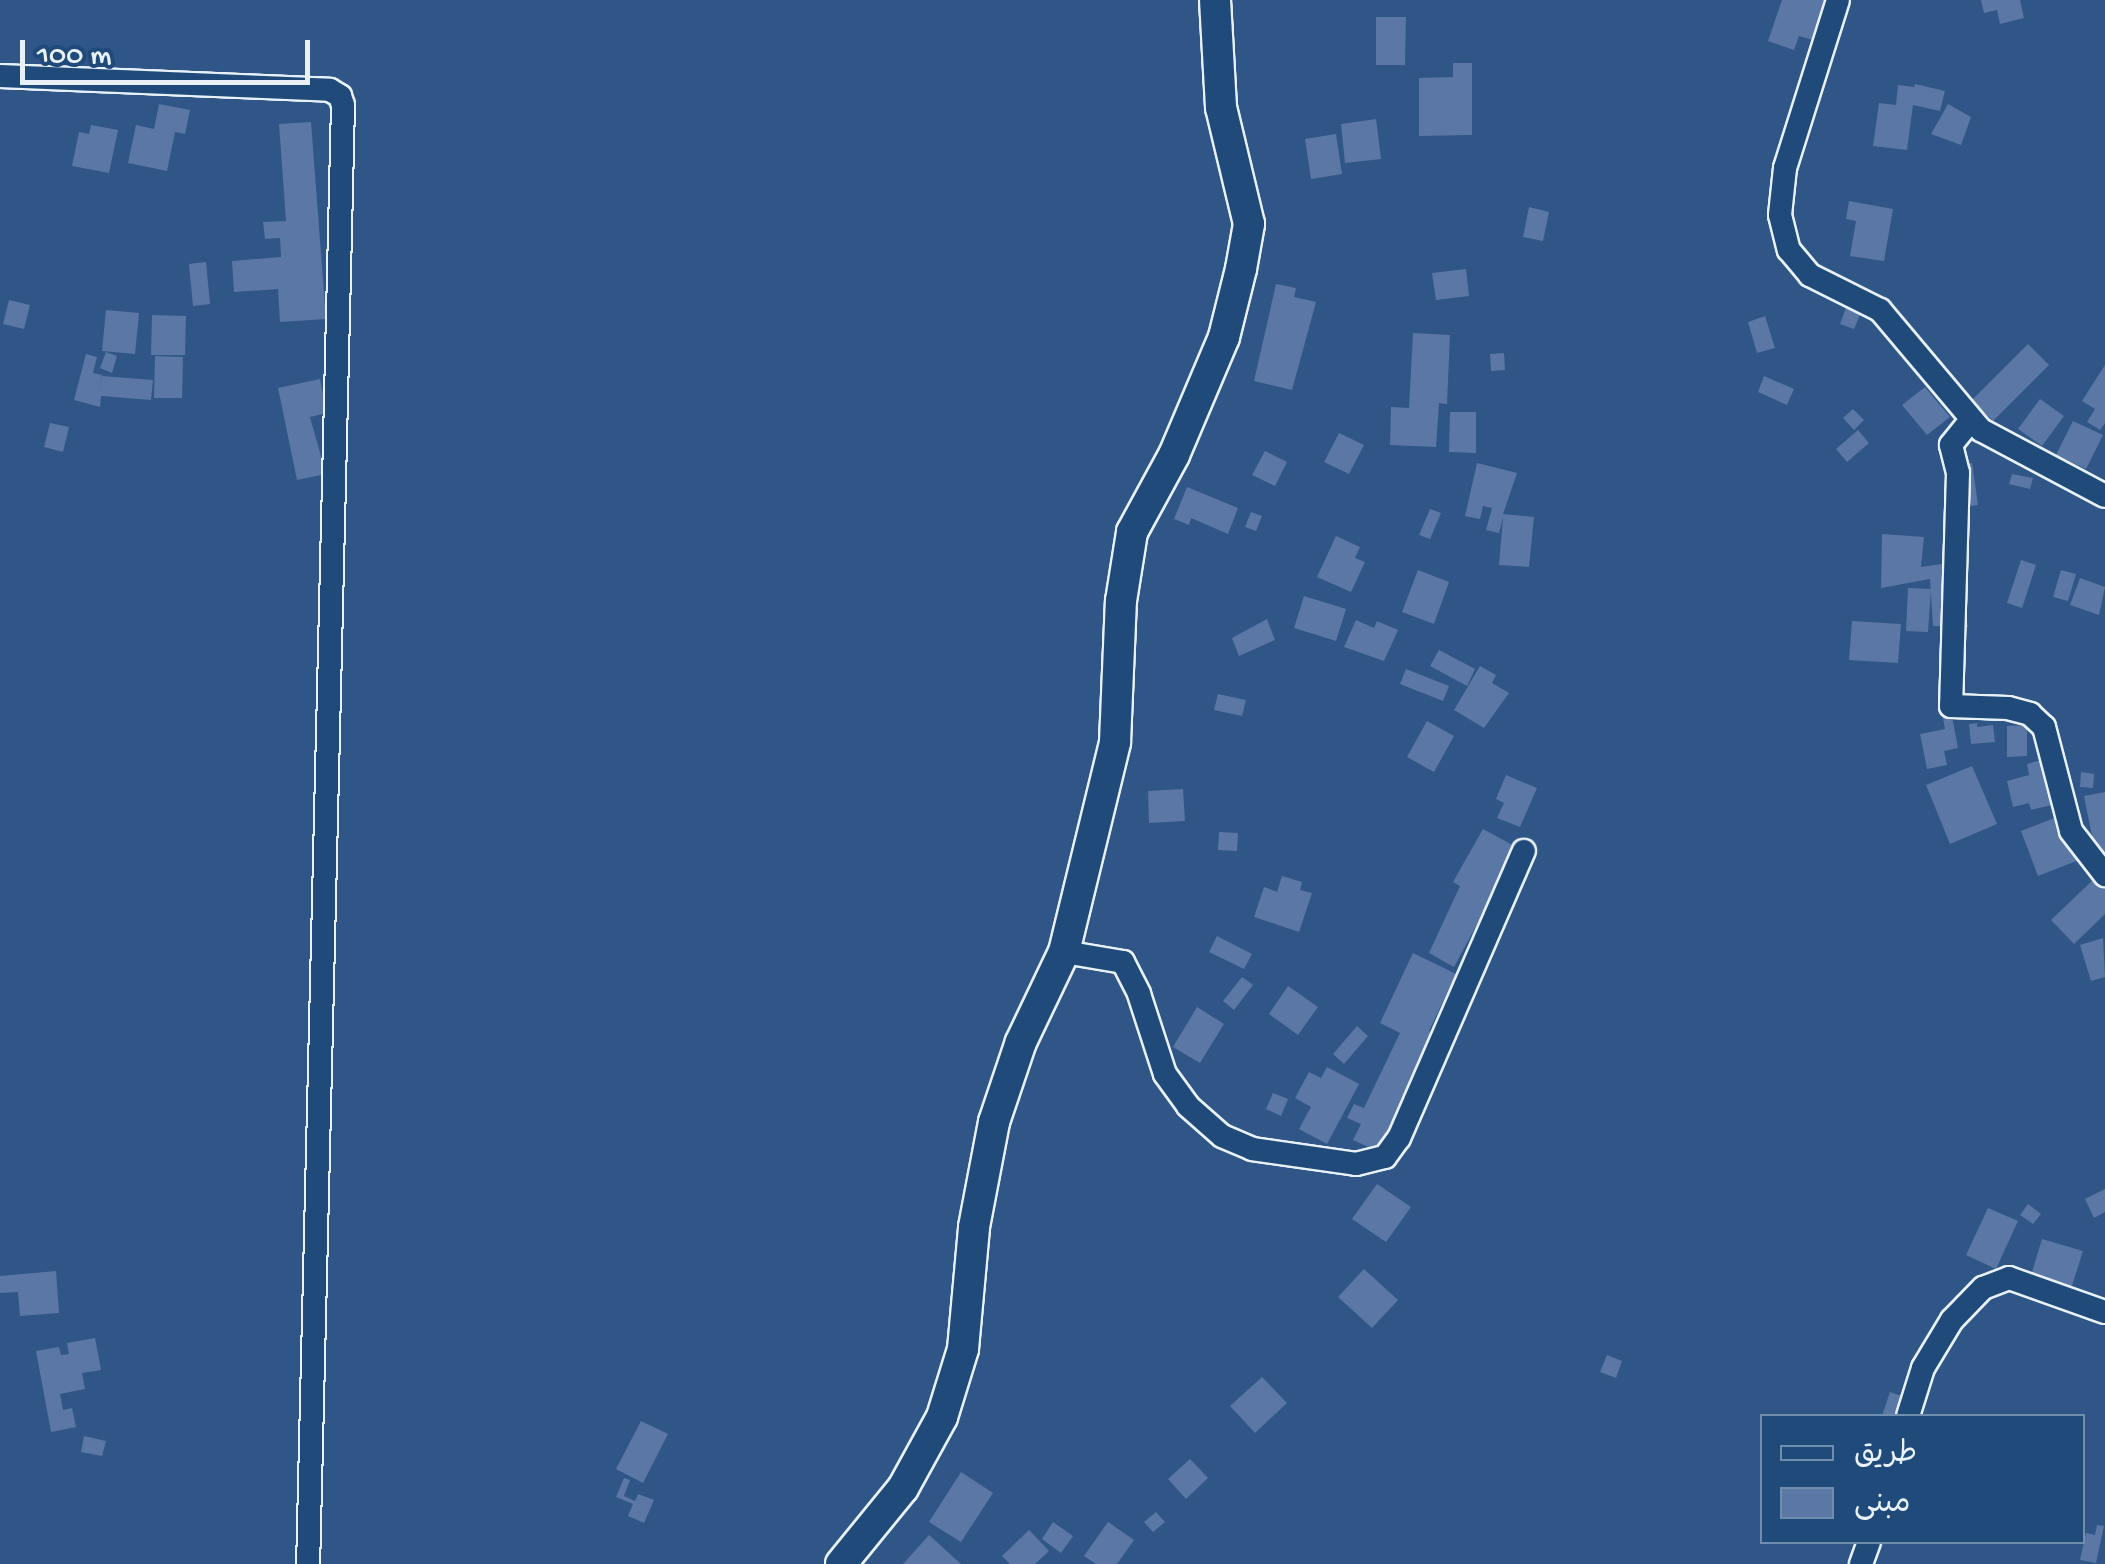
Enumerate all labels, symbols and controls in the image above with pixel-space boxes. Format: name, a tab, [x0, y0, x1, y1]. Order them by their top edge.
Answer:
scale bar	[25, 20, 315, 82]
text: 100 m	[37, 40, 112, 75]
legend	[1760, 1414, 2085, 1544]
text: طريق	[1854, 1438, 1917, 1473]
text: مبنى	[1854, 1488, 1910, 1523]

